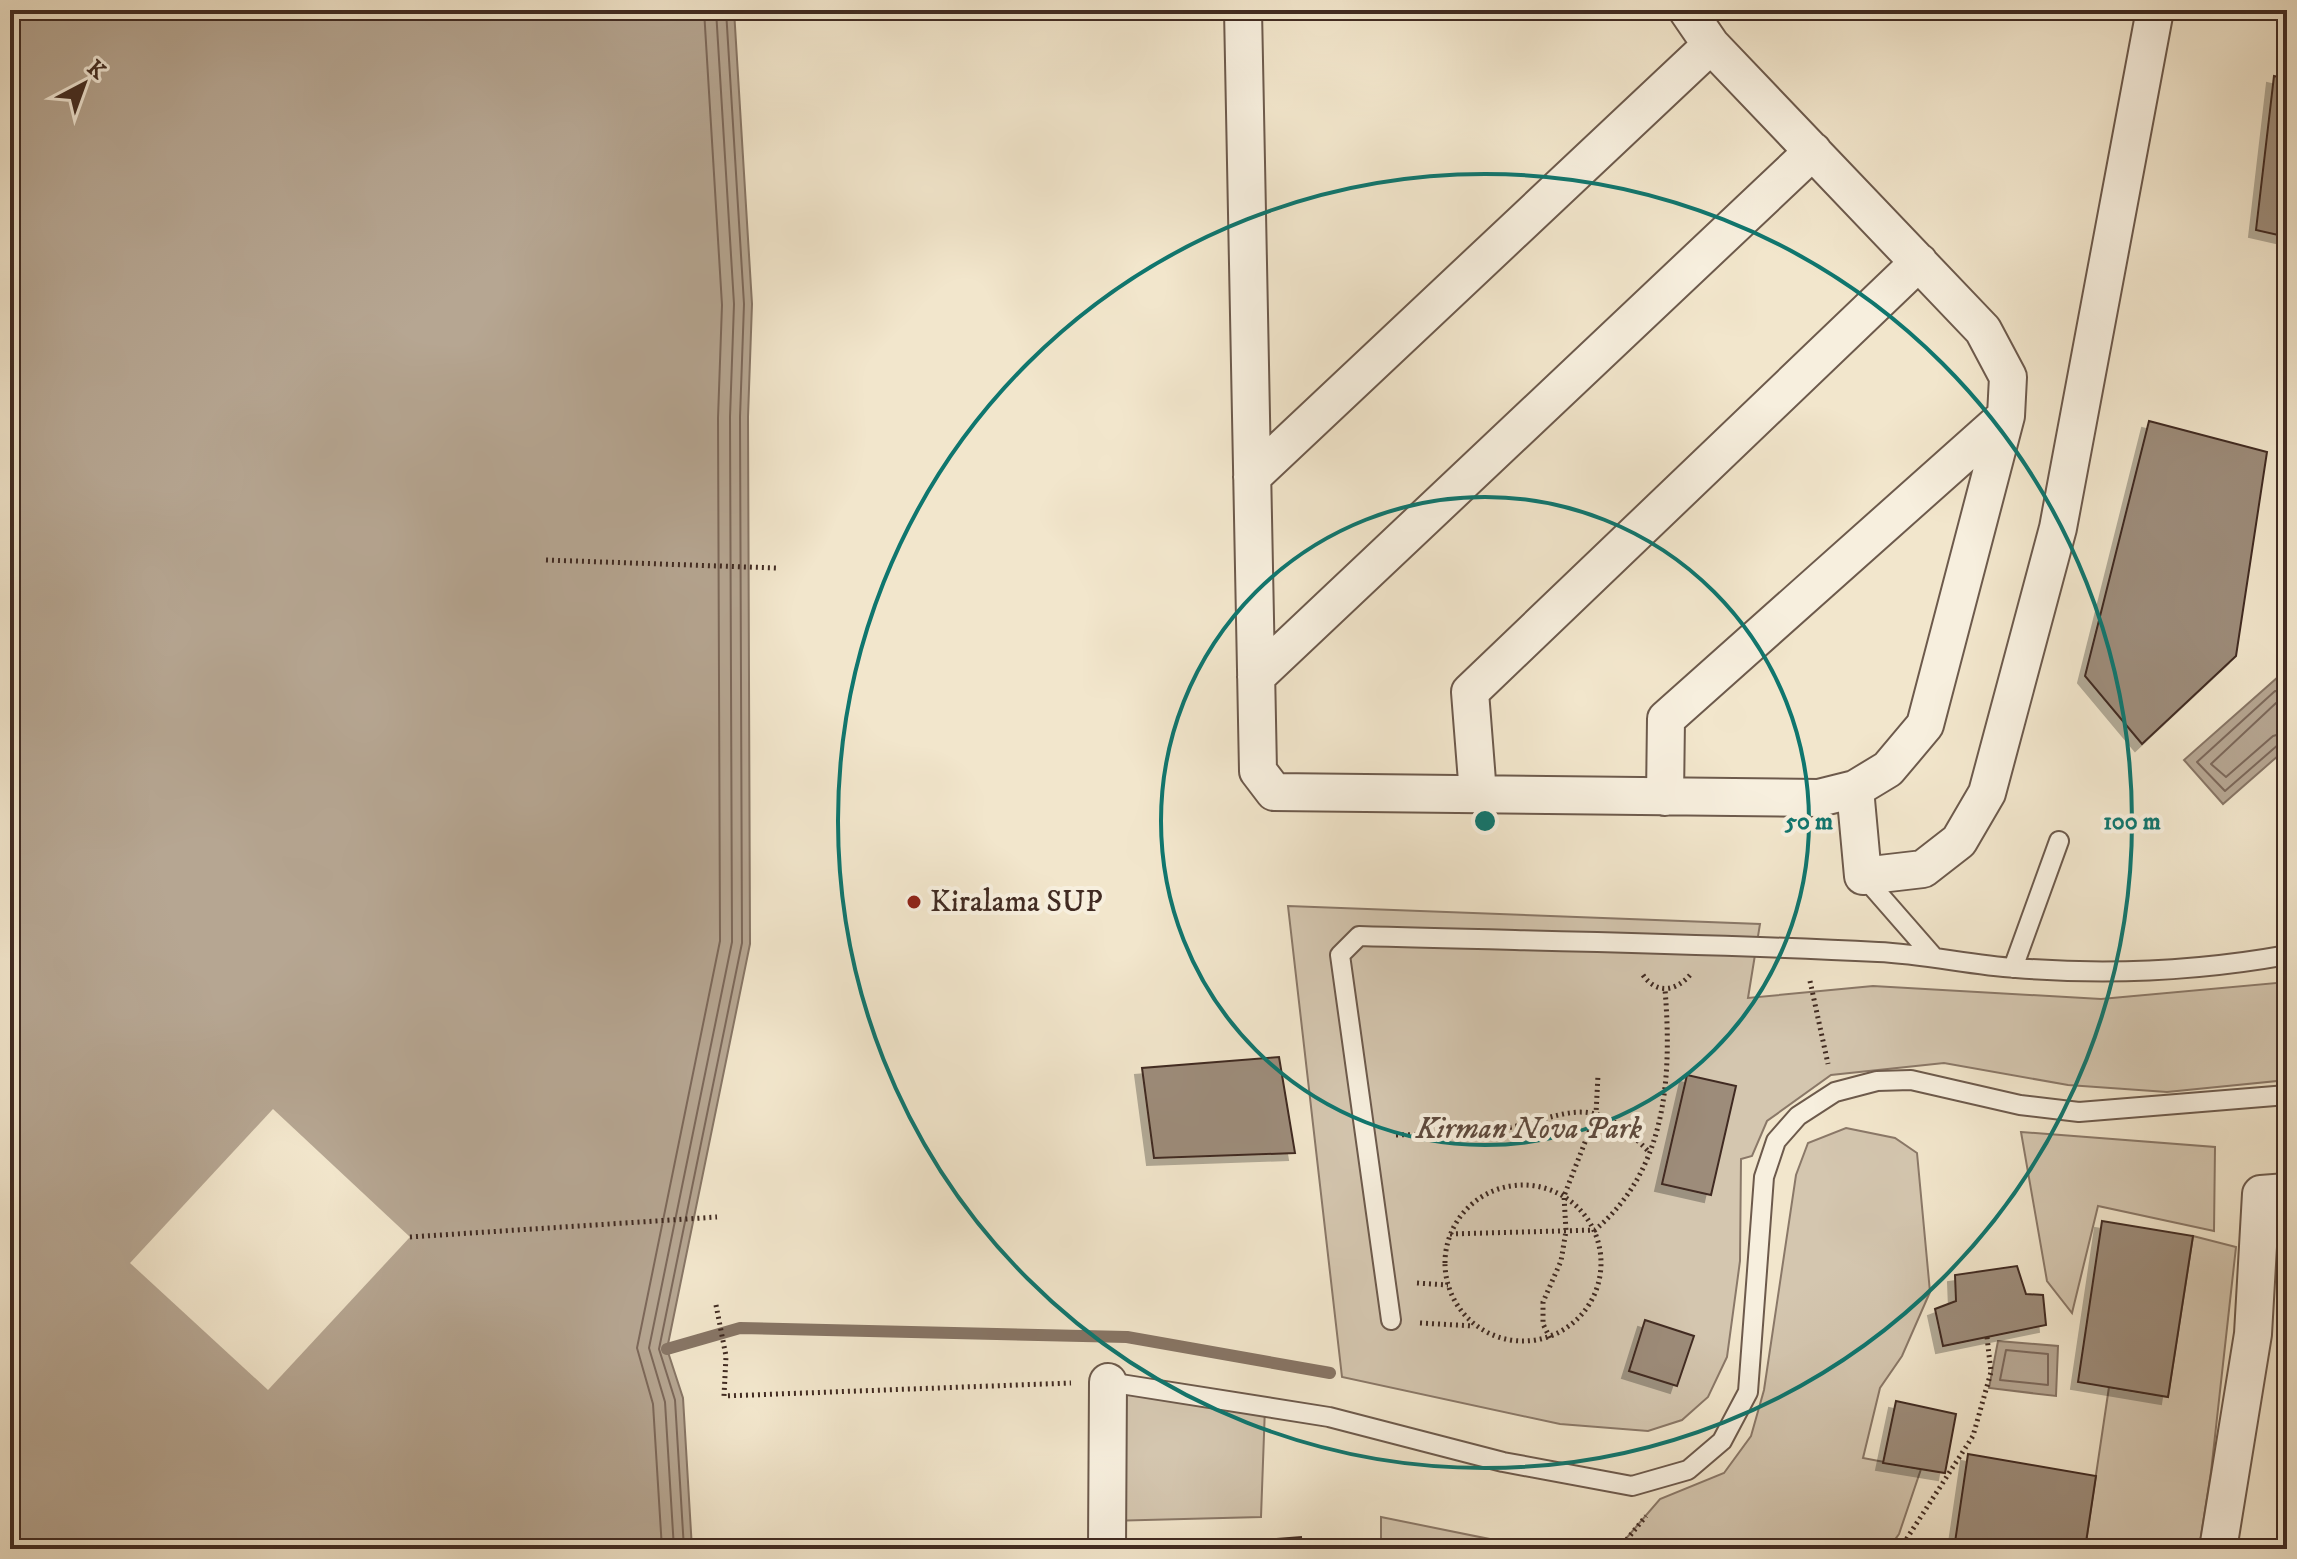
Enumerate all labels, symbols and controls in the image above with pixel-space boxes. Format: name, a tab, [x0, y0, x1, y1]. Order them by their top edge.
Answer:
north arrow	[44, 44, 124, 124]
text: K	[81, 55, 111, 86]
centre of rings	[1471, 807, 1499, 835]
text: 50 m	[1784, 807, 1833, 837]
text: 100 m	[2103, 807, 2161, 837]
place label: Kiralama SUP	[930, 884, 1103, 921]
marker: Kiralama SUP	[905, 893, 923, 911]
park label: Kirman Nova Park	[1415, 1111, 1643, 1148]

